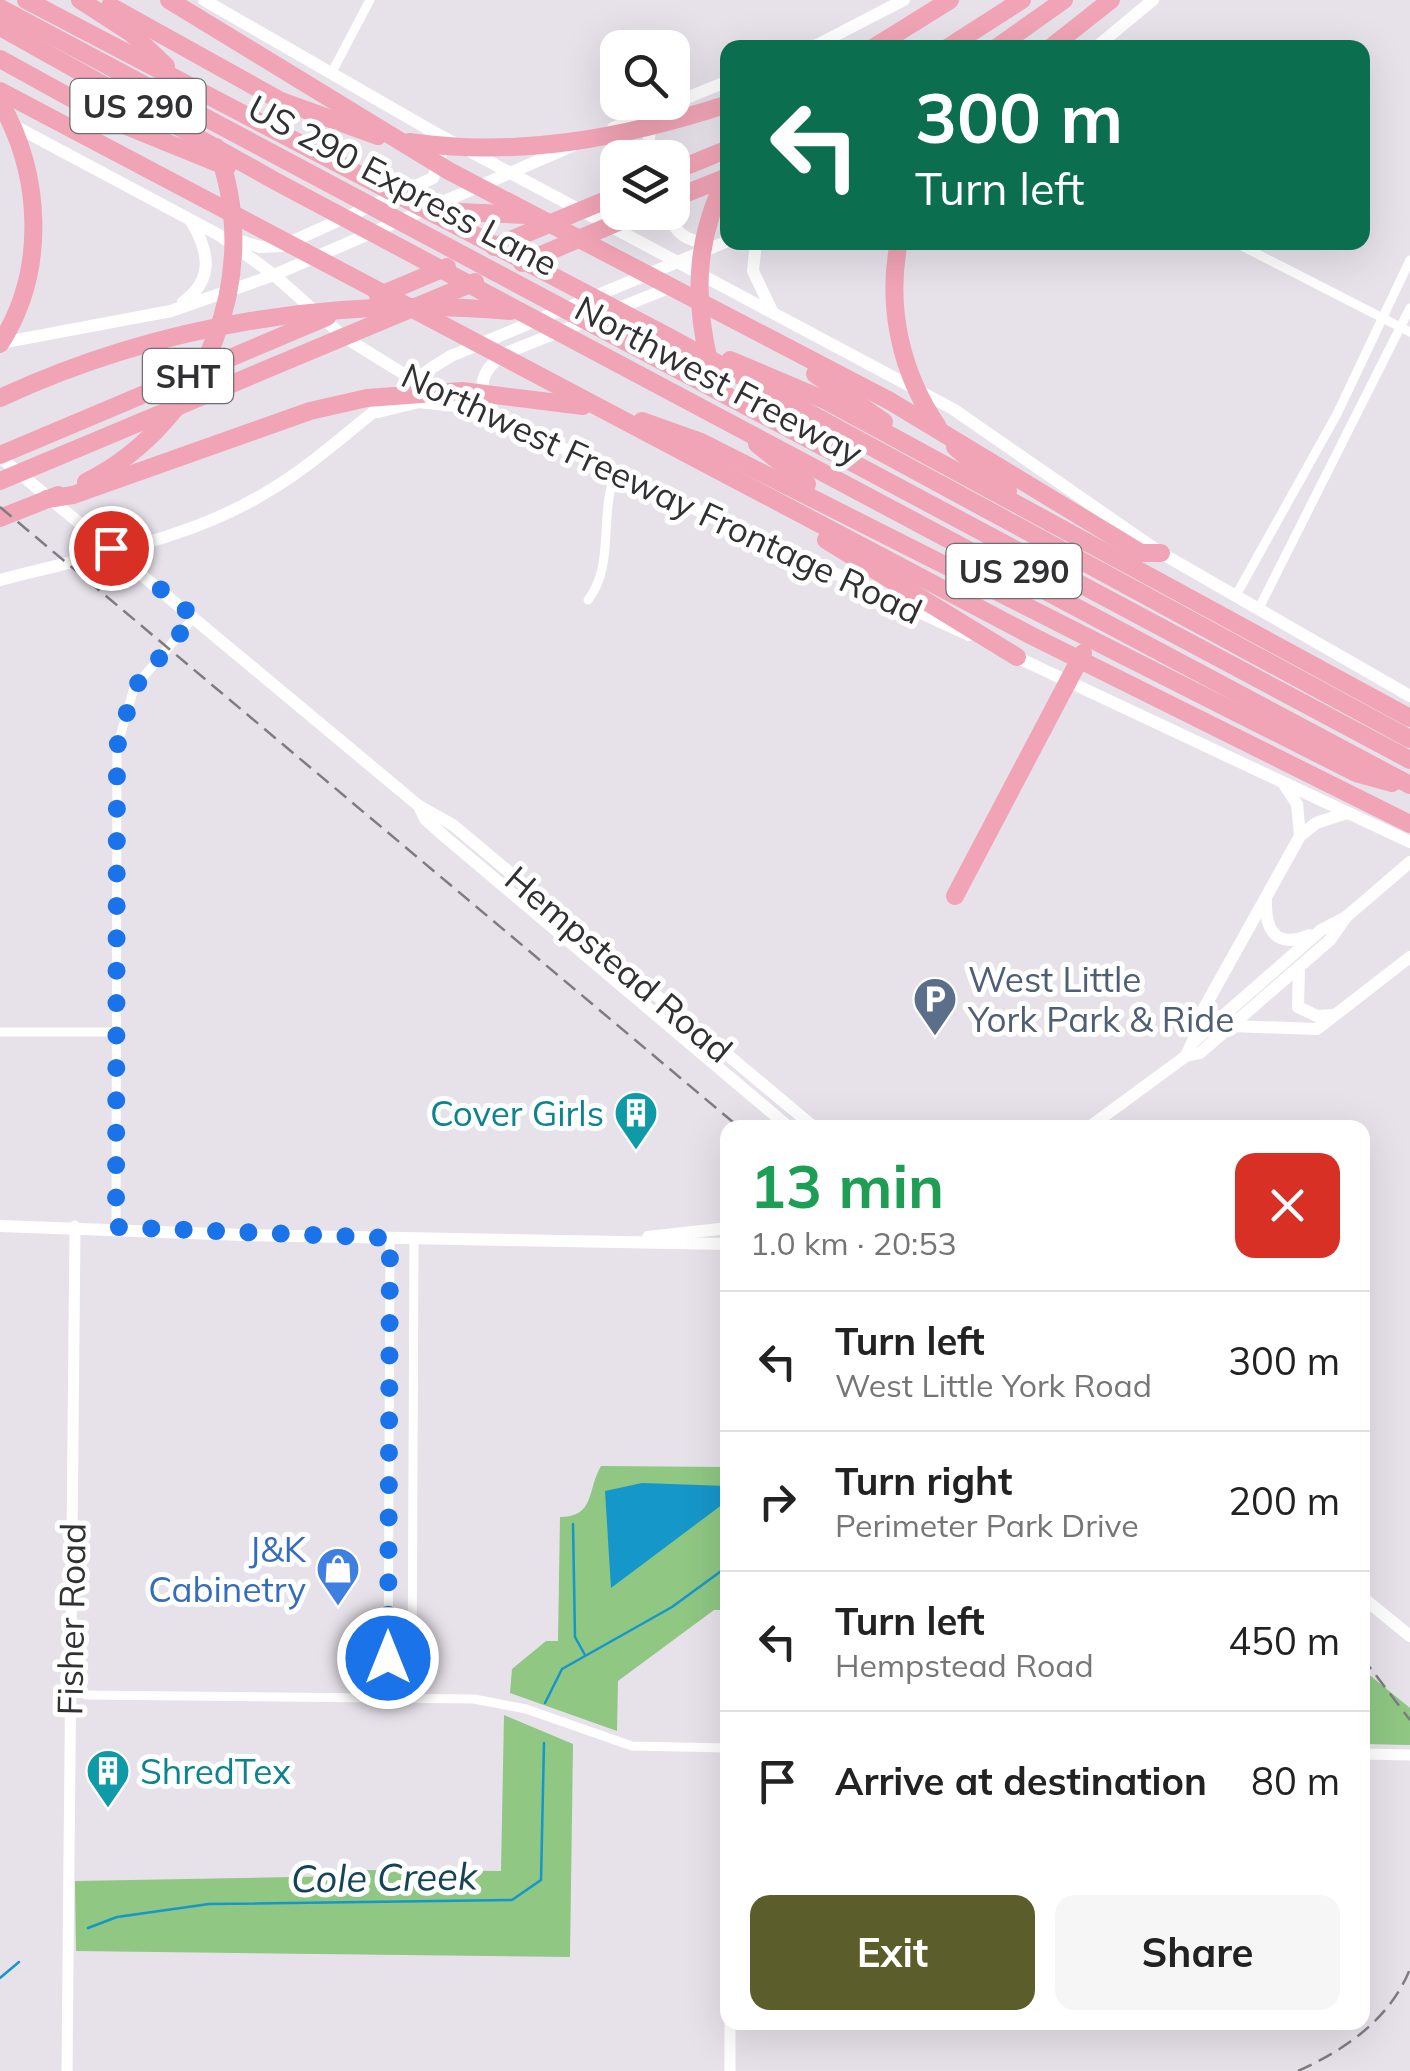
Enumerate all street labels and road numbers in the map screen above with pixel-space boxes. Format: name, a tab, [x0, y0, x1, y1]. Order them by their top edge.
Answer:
road number: US 290	[70, 79, 206, 133]
street label: US 290 Express Lane	[241, 85, 565, 285]
street label: Northwest Freeway	[568, 286, 871, 475]
road number: SHT	[143, 349, 233, 403]
street label: Northwest Freeway Frontage Road	[395, 353, 929, 633]
road number: US 290	[946, 544, 1082, 598]
street label: Hempstead Road	[497, 856, 741, 1072]
street label: Fisher Road	[47, 1522, 95, 1716]

